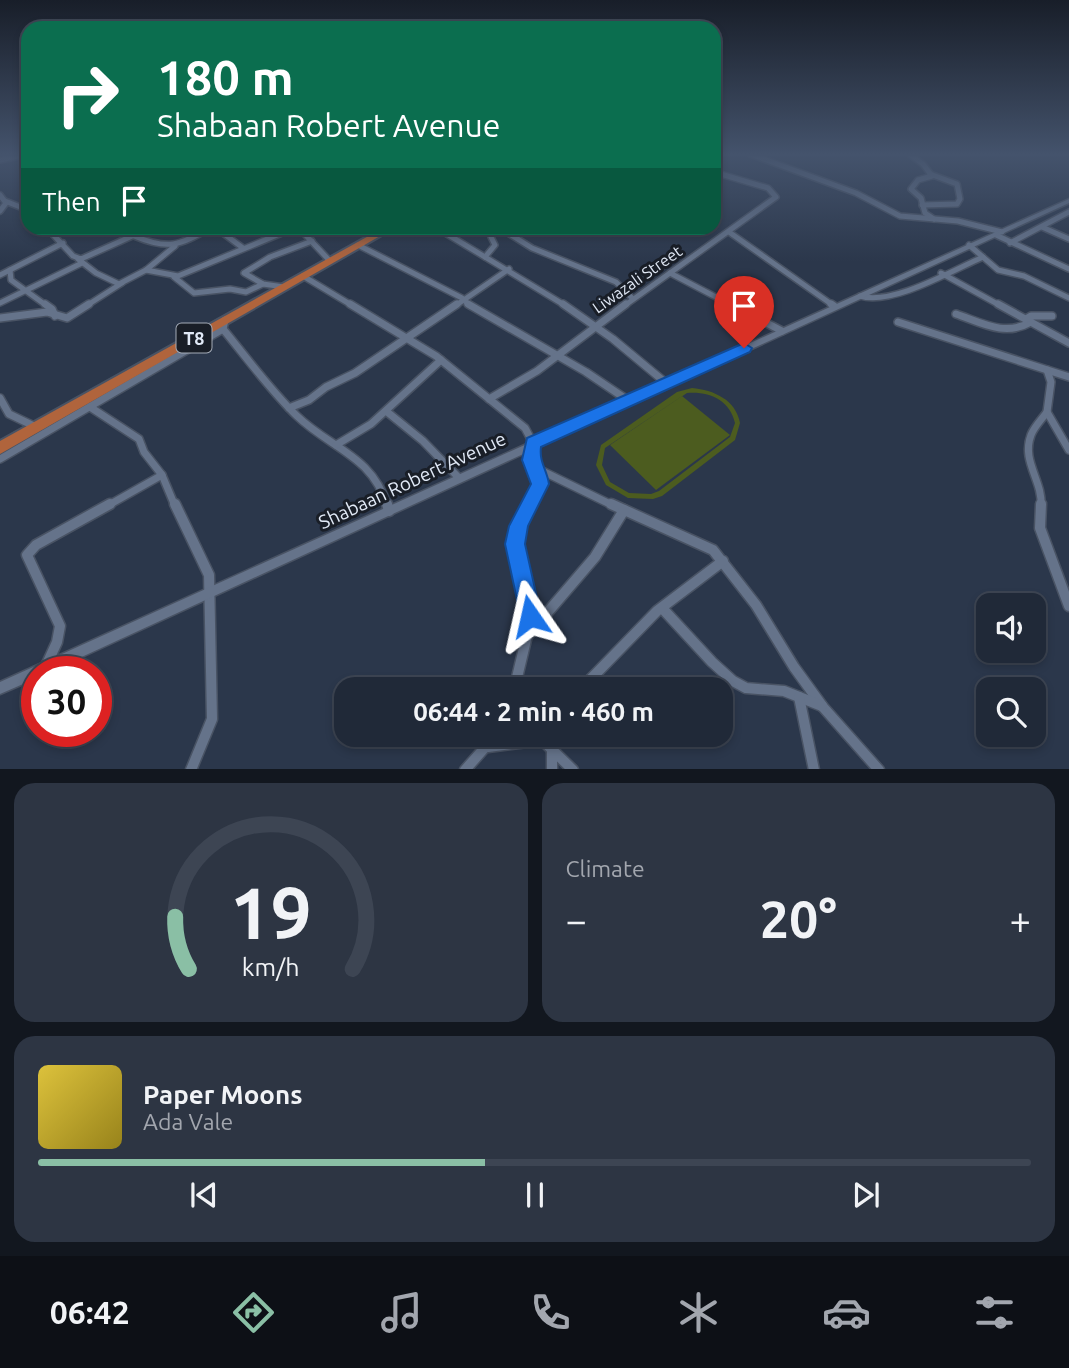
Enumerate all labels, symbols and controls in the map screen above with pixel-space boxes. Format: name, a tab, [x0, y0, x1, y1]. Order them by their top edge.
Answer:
icon: right	[42, 49, 133, 140]
text: 180 m	[157, 49, 294, 104]
text: Shabaan Robert Avenue	[157, 107, 501, 143]
icon: arrive	[115, 182, 153, 220]
text: Then	[42, 187, 101, 216]
street label: Liwazali Street	[589, 241, 686, 316]
pin	[714, 276, 774, 348]
icon: arrive	[725, 287, 763, 325]
road number: T8	[176, 324, 212, 352]
street label: Shabaan Robert Avenue	[315, 427, 509, 533]
position arrow	[493, 579, 567, 653]
map controls	[976, 593, 1046, 747]
button: sound	[976, 593, 1046, 663]
speed limit sign: 30	[21, 656, 112, 747]
button: search	[976, 677, 1046, 747]
text: 06:44 · 2 min · 460 m	[413, 697, 654, 726]
text: Climate	[566, 856, 645, 881]
text: 19	[230, 871, 312, 953]
text: 20°	[760, 890, 837, 948]
text: −	[566, 899, 587, 941]
text: +	[1010, 899, 1031, 941]
text: km/h	[242, 952, 300, 980]
text: Paper Moons	[143, 1080, 302, 1109]
text: Ada Vale	[143, 1109, 233, 1134]
icon: previous	[185, 1176, 223, 1214]
icon: pause	[516, 1176, 554, 1214]
icon: next	[847, 1176, 885, 1214]
icon: directions	[229, 1288, 278, 1337]
icon: music	[377, 1288, 426, 1337]
icon: phone	[526, 1288, 575, 1337]
icon: climate	[674, 1288, 723, 1337]
icon: car	[822, 1288, 871, 1337]
icon: filters	[970, 1288, 1019, 1337]
text: 06:42	[50, 1294, 130, 1330]

